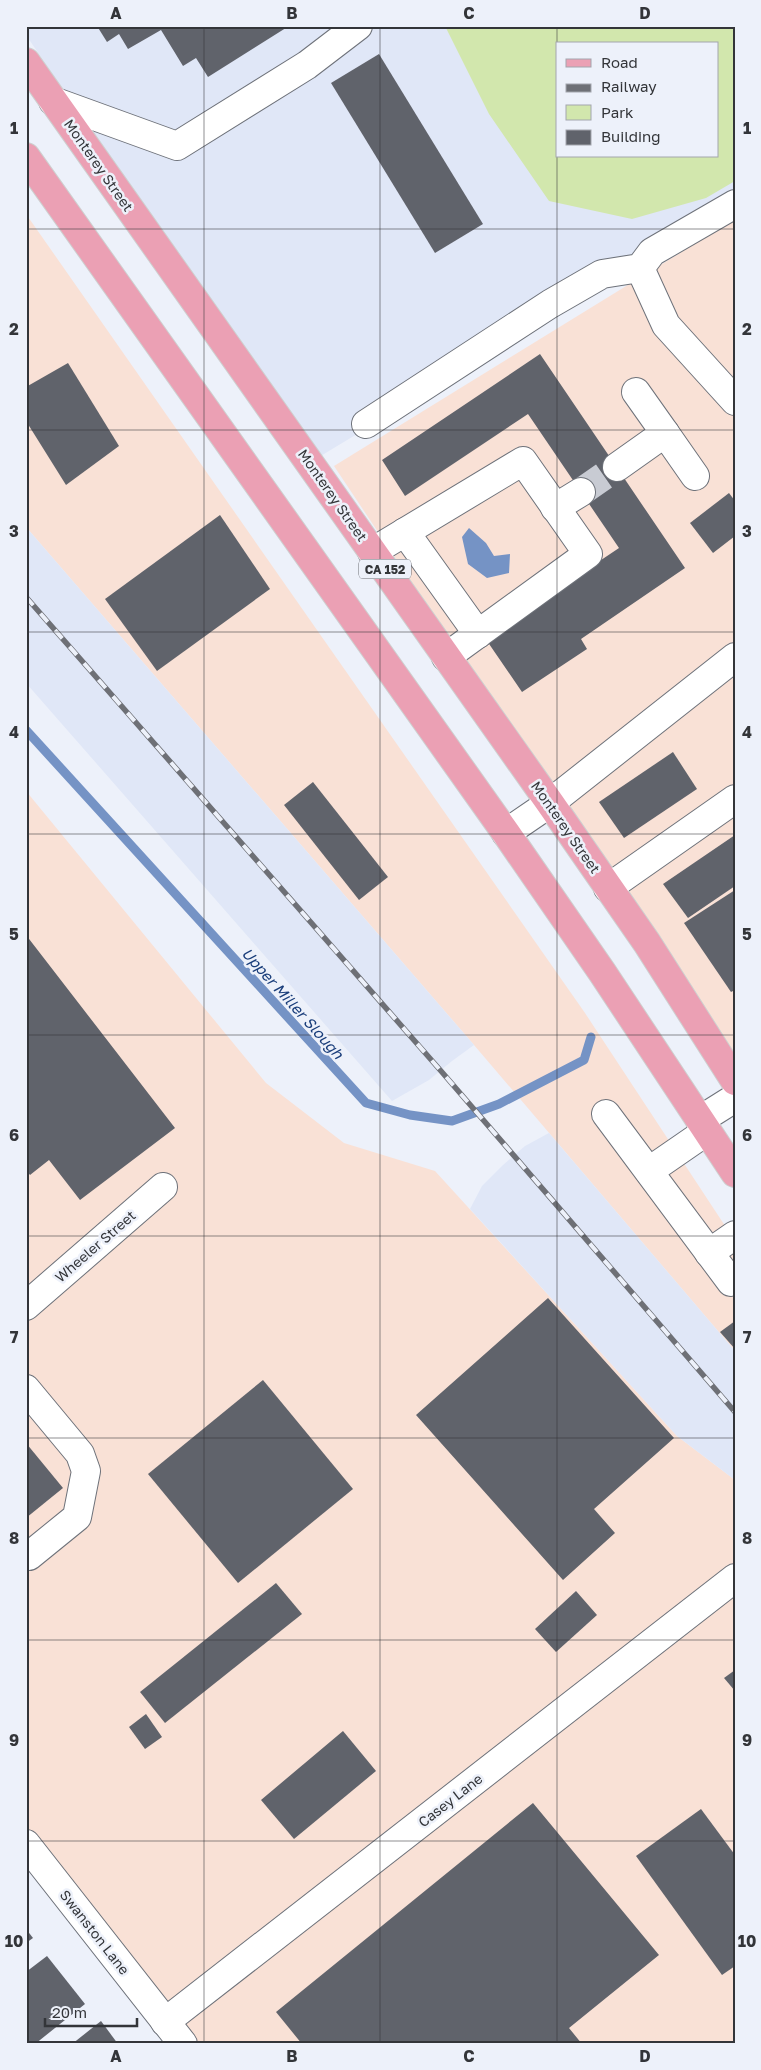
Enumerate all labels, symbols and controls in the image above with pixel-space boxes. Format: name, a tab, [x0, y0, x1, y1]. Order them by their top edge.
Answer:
text: A	[110, 3, 122, 23]
text: B	[286, 3, 298, 23]
text: C	[463, 3, 475, 23]
text: D	[639, 3, 651, 23]
legend	[556, 42, 718, 158]
text: Road	[601, 53, 638, 71]
text: Railway	[601, 77, 657, 95]
text: Park	[601, 103, 634, 121]
street label: Monterey Street	[61, 116, 137, 214]
text: 1	[10, 118, 18, 138]
text: 1	[743, 118, 751, 138]
text: Building	[601, 127, 661, 145]
text: 2	[9, 319, 19, 339]
text: 2	[742, 319, 752, 339]
street label: Monterey Street	[295, 446, 371, 544]
text: 3	[9, 521, 19, 541]
text: 3	[742, 521, 752, 541]
road number: CA 152	[359, 560, 411, 578]
text: 4	[9, 722, 19, 742]
text: 4	[742, 722, 752, 742]
street label: Monterey Street	[528, 778, 604, 876]
text: 5	[9, 924, 19, 944]
text: 5	[742, 924, 752, 944]
water label: Upper Miller Slough	[238, 944, 348, 1063]
text: 6	[9, 1125, 19, 1145]
text: 6	[742, 1125, 752, 1145]
street label: Wheeler Street	[51, 1206, 139, 1286]
text: 7	[10, 1327, 19, 1347]
text: 7	[743, 1327, 752, 1347]
text: 8	[9, 1528, 19, 1548]
text: 8	[742, 1528, 752, 1548]
text: 9	[9, 1730, 19, 1750]
text: 9	[742, 1730, 752, 1750]
street label: Casey Lane	[415, 1770, 485, 1830]
street label: Swanston Lane	[57, 1886, 133, 1978]
text: 10	[5, 1931, 23, 1951]
text: 10	[738, 1931, 756, 1951]
scale bar	[45, 1995, 138, 2027]
text: 20 m	[52, 2003, 87, 2021]
text: A	[110, 2046, 122, 2066]
text: B	[286, 2046, 298, 2066]
text: C	[463, 2046, 475, 2066]
text: D	[639, 2046, 651, 2066]

